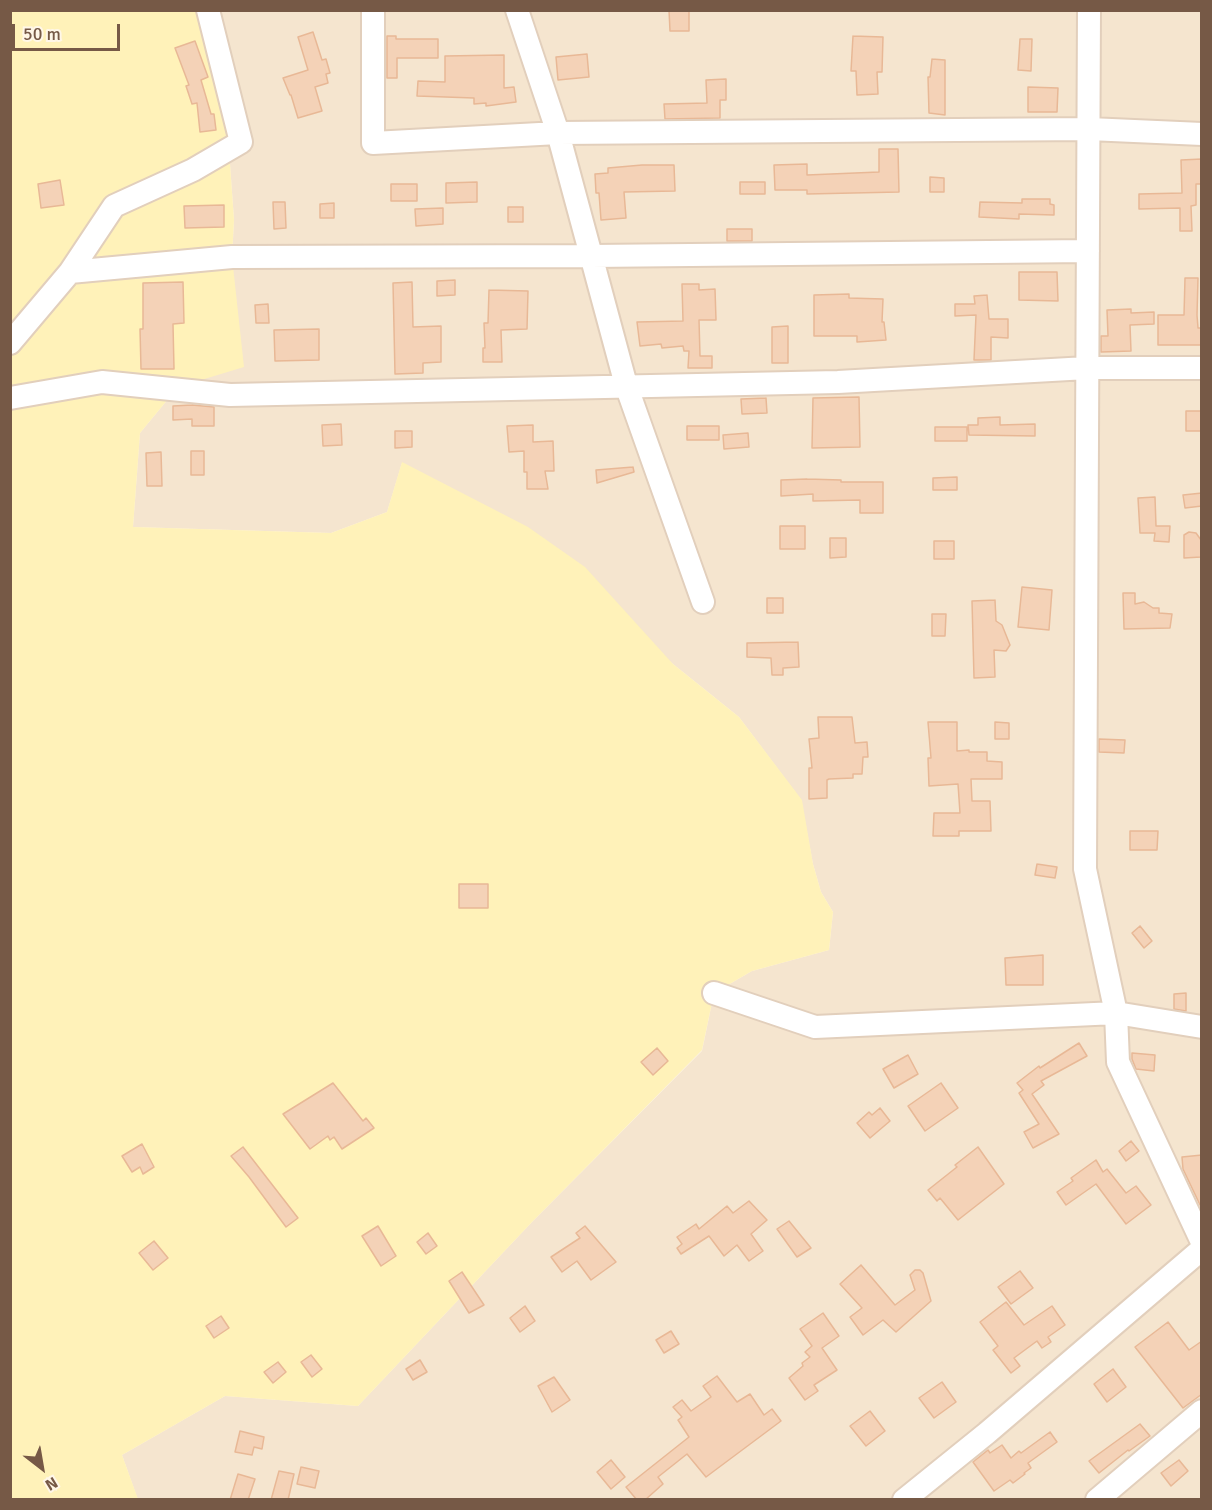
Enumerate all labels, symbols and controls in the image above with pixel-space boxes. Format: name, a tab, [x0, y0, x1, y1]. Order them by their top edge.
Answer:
scale bar	[15, 12, 123, 50]
text: 50 m	[23, 23, 61, 45]
north arrow	[12, 1438, 72, 1498]
text: N	[41, 1472, 61, 1495]

